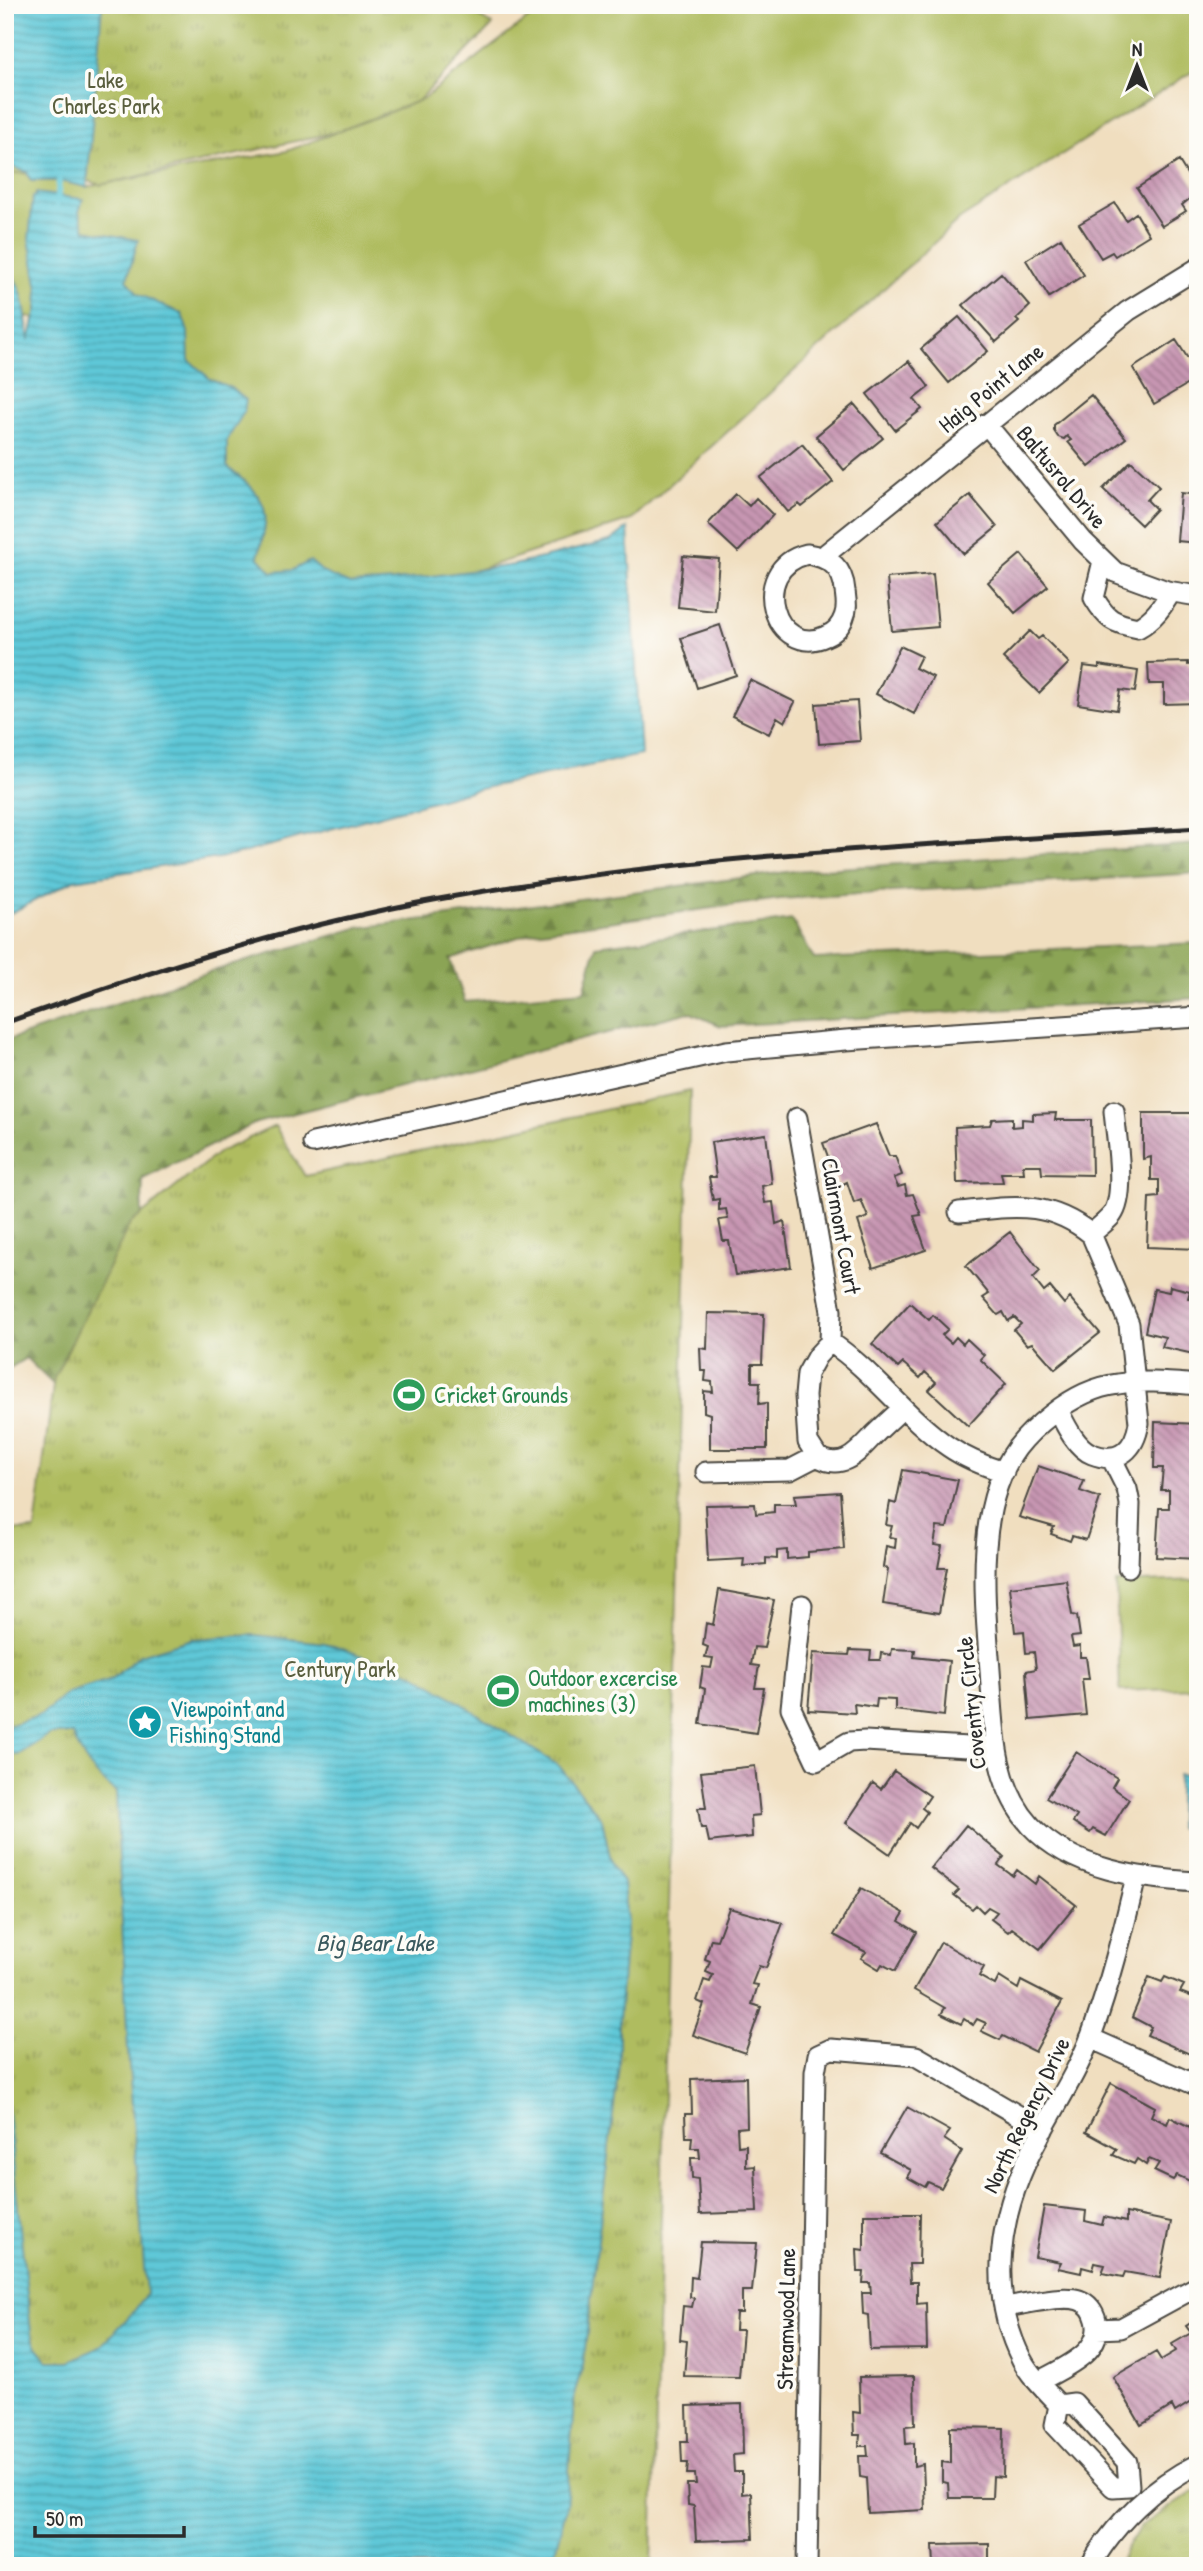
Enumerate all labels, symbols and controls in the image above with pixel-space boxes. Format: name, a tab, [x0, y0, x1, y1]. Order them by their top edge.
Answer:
north arrow	[1102, 32, 1172, 102]
text: N	[1132, 36, 1142, 62]
park label: Lake Charles Park	[52, 64, 160, 121]
street label: Haig Point Lane	[932, 336, 1050, 440]
street label: Baltusrol Drive	[1010, 419, 1115, 535]
street label: Clairmont Court	[814, 1155, 869, 1298]
sports icon: Cricket Grounds	[390, 1376, 428, 1414]
place label: Cricket Grounds	[434, 1379, 568, 1410]
street label: Coventry Circle	[948, 1635, 993, 1771]
park label: Century Park	[284, 1653, 396, 1684]
place label: Outdoor excercise machines (3)	[528, 1662, 678, 1719]
sports icon: Outdoor excercise machines (3)	[484, 1672, 522, 1710]
place label: Viewpoint and Fishing Stand	[169, 1693, 284, 1750]
place icon: Viewpoint and Fishing Stand	[126, 1703, 164, 1741]
water label: Big Bear Lake	[316, 1926, 435, 1959]
street label: North Regency Drive	[974, 2032, 1077, 2198]
street label: Streamwood Lane	[769, 2248, 802, 2390]
scale bar	[35, 2494, 184, 2538]
text: 50 m	[46, 2504, 83, 2533]

